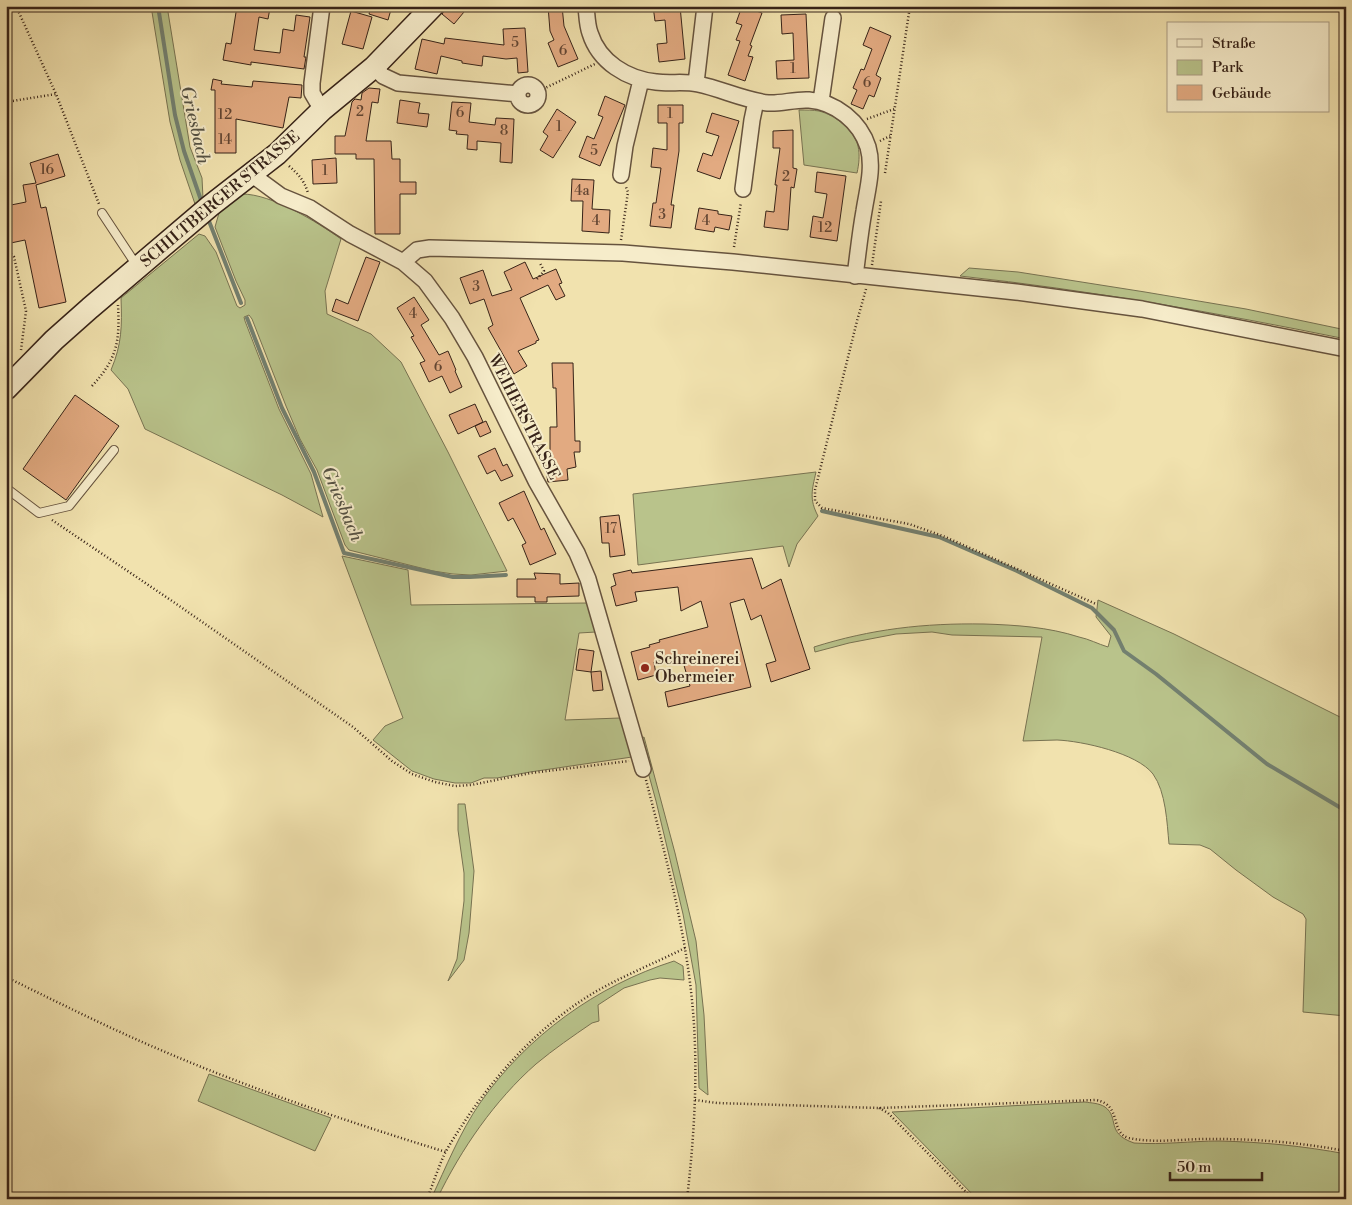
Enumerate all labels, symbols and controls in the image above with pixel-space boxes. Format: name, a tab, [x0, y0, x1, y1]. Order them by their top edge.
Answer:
legend	[1167, 22, 1330, 112]
house number: 5	[511, 34, 519, 52]
text: Straße	[1212, 34, 1256, 53]
house number: 6	[559, 42, 568, 60]
text: Park	[1212, 58, 1244, 77]
house number: 1	[790, 60, 796, 78]
house number: 6	[863, 74, 872, 92]
water label: Griesbach	[175, 84, 215, 167]
text: Gebäude	[1212, 84, 1271, 103]
house number: 2	[356, 103, 364, 121]
house number: 6	[456, 104, 465, 122]
house number: 1	[667, 105, 673, 123]
house number: 12	[218, 106, 232, 124]
house number: 1	[556, 118, 562, 136]
house number: 8	[500, 122, 508, 140]
street label: SCHILTBERGER STRASSE	[136, 126, 304, 272]
house number: 14	[218, 131, 232, 149]
house number: 5	[590, 142, 598, 160]
house number: 16	[40, 161, 55, 179]
house number: 1	[322, 162, 328, 180]
house number: 2	[782, 168, 790, 186]
house number: 4a	[574, 182, 591, 200]
house number: 3	[658, 206, 666, 224]
house number: 4	[592, 212, 600, 230]
house number: 4	[702, 212, 710, 230]
house number: 12	[818, 219, 832, 237]
house number: 3	[472, 278, 480, 296]
house number: 4	[409, 305, 417, 323]
street label: WEIHERSTRASSE	[483, 350, 564, 483]
house number: 6	[434, 358, 443, 376]
water label: Griesbach	[316, 463, 369, 546]
house number: 17	[605, 520, 617, 538]
place label: Schreinerei Obermeier	[655, 649, 740, 687]
marker: Schreinerei Obermeier	[639, 662, 651, 674]
scale bar	[1170, 1150, 1262, 1182]
text: 50 m	[1177, 1158, 1211, 1177]

